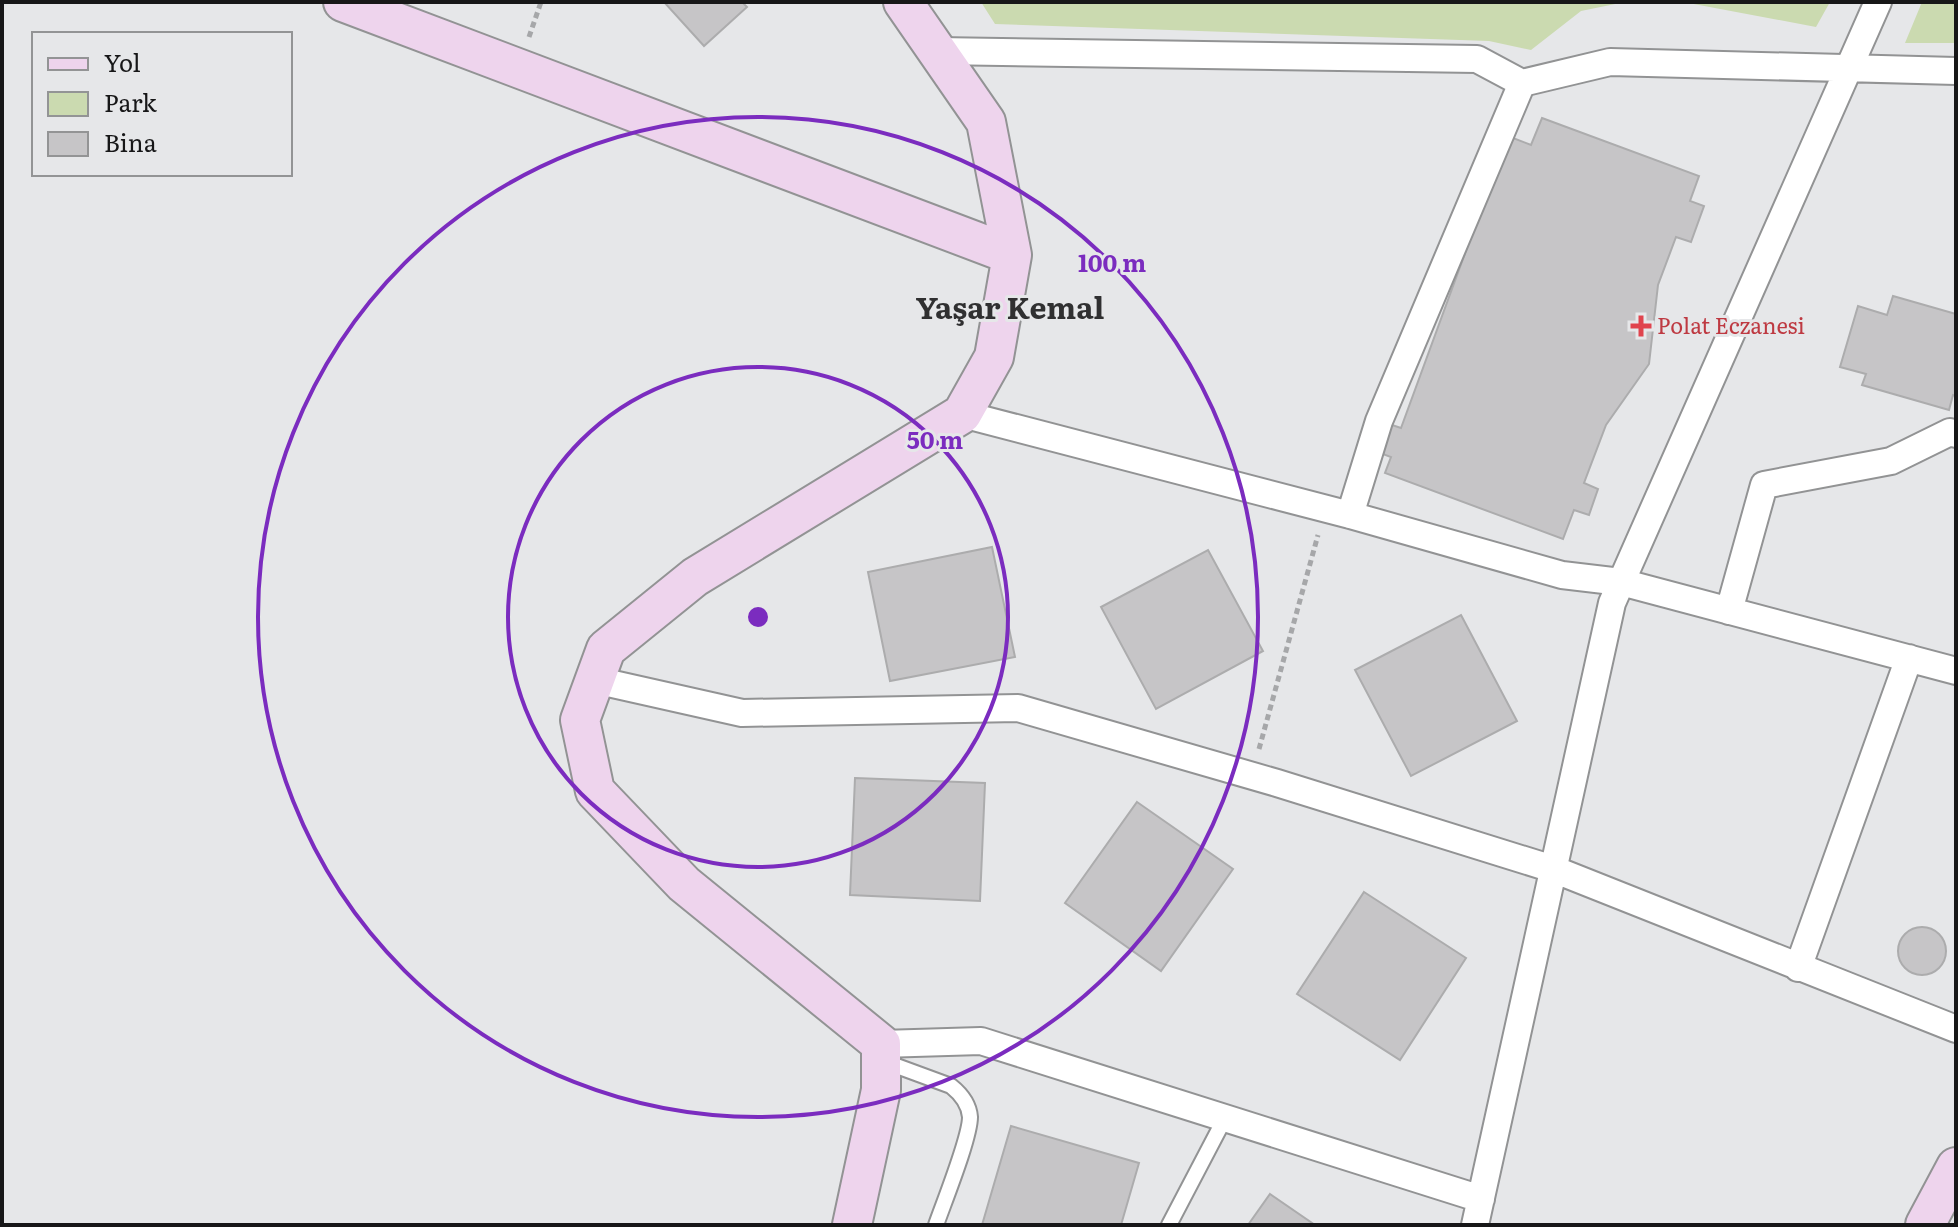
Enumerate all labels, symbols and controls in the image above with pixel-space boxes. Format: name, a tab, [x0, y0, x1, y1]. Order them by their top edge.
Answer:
legend	[32, 32, 292, 176]
text: Yol	[104, 44, 141, 79]
text: Park	[104, 84, 157, 119]
text: Bina	[104, 124, 157, 159]
text: 100 m	[1078, 244, 1146, 279]
district label: Yaşar Kemal	[916, 284, 1104, 328]
place label: Polat Eczanesi	[1657, 308, 1805, 341]
marker: Polat Eczanesi	[1632, 317, 1650, 335]
text: 50 m	[907, 421, 963, 456]
centre of rings	[744, 603, 772, 631]

